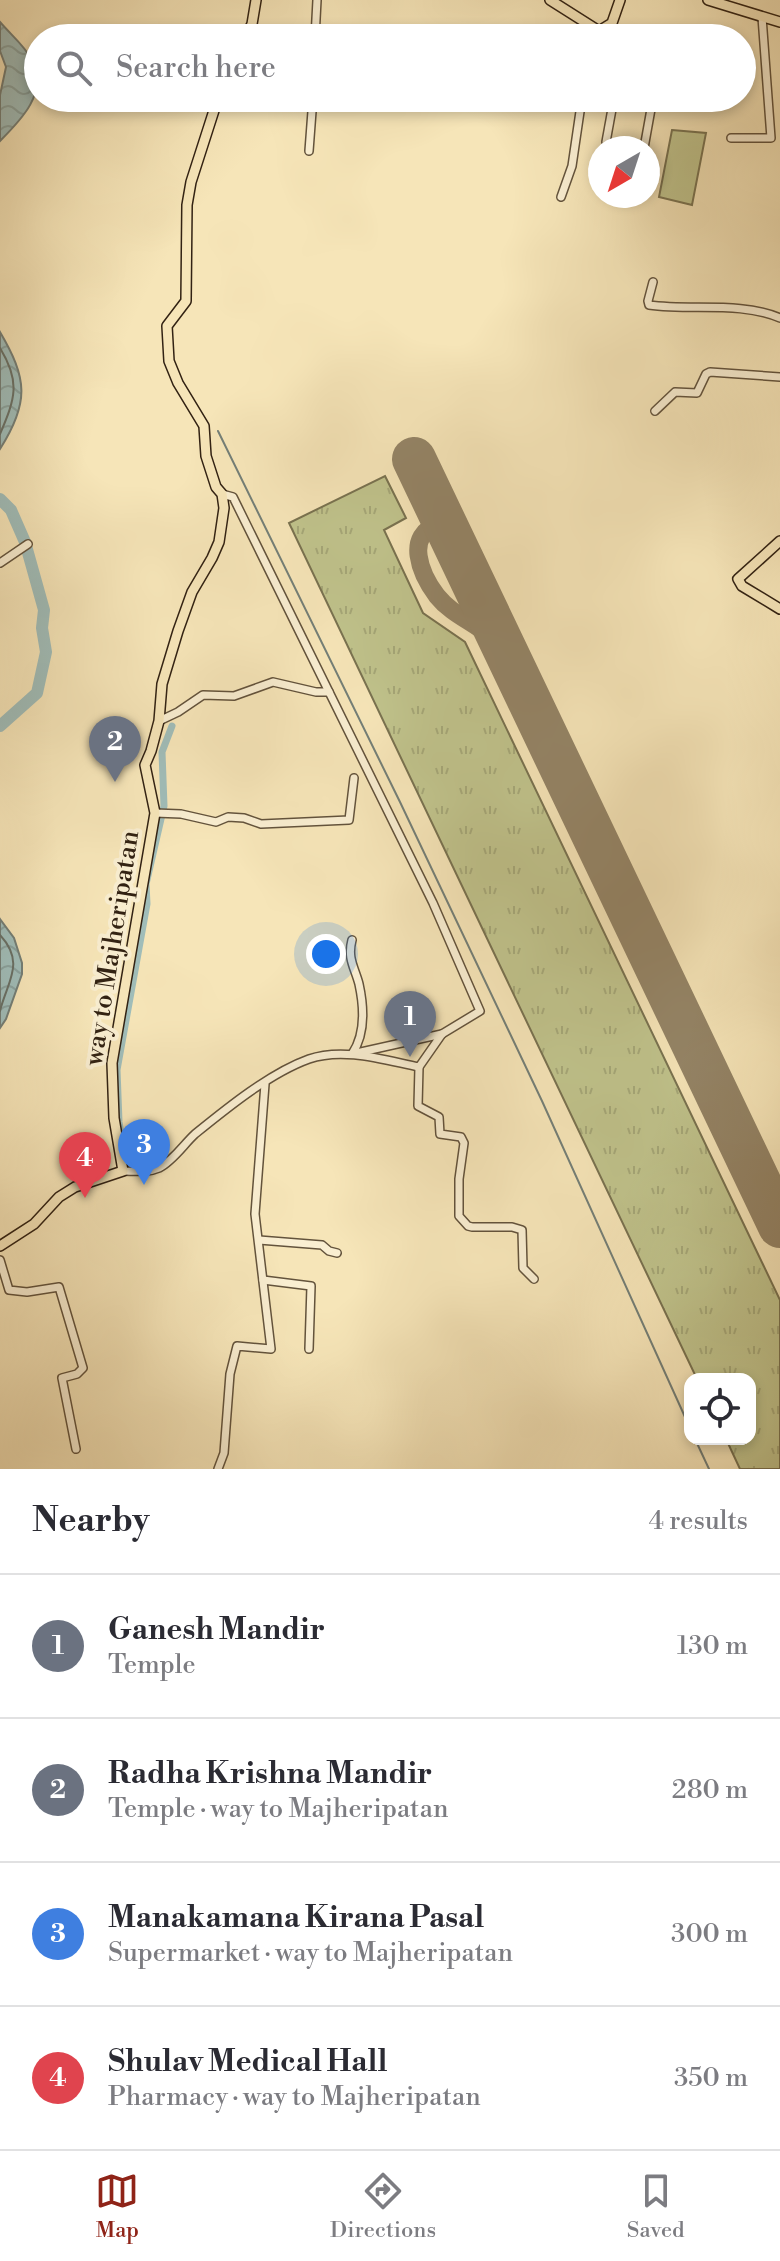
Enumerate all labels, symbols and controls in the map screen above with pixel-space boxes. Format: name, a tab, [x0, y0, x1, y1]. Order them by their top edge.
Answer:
search box	[24, 24, 756, 112]
icon: search	[52, 46, 96, 90]
text: Search here	[116, 49, 276, 87]
north arrow	[588, 136, 660, 208]
pin: 2	[89, 716, 141, 782]
street label: way to Majheripatan	[77, 828, 146, 1069]
your location	[306, 934, 346, 974]
pin: 1	[384, 991, 436, 1057]
pin: 3	[118, 1119, 170, 1185]
pin: 4	[59, 1132, 111, 1198]
map controls	[684, 1373, 756, 1445]
button: locate	[684, 1373, 756, 1445]
text: Nearby	[32, 1500, 150, 1542]
text: 4 results	[649, 1505, 748, 1537]
text: Ganesh Mandir	[108, 1611, 325, 1649]
text: 1	[52, 1630, 64, 1662]
text: 130 m	[677, 1630, 748, 1662]
text: Temple	[108, 1649, 196, 1681]
text: Radha Krishna Mandir	[108, 1755, 432, 1793]
text: 2	[50, 1774, 66, 1806]
text: 280 m	[672, 1774, 748, 1806]
text: Temple · way to Majheripatan	[108, 1793, 448, 1825]
text: Manakamana Kirana Pasal	[108, 1899, 484, 1937]
text: 3	[50, 1918, 66, 1950]
text: 300 m	[671, 1918, 748, 1950]
text: Supermarket · way to Majheripatan	[108, 1937, 513, 1969]
text: Shulav Medical Hall	[108, 2043, 387, 2081]
text: 4	[49, 2062, 67, 2094]
text: 350 m	[674, 2062, 748, 2094]
text: Pharmacy · way to Majheripatan	[108, 2081, 481, 2113]
tab: Map	[95, 2169, 139, 2244]
tab: Directions	[330, 2169, 436, 2244]
tab: Saved	[627, 2169, 685, 2244]

